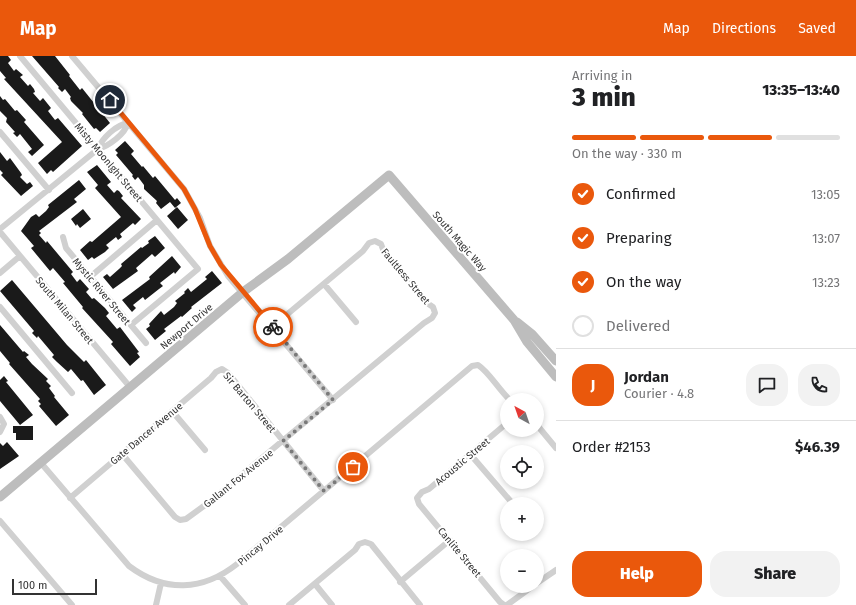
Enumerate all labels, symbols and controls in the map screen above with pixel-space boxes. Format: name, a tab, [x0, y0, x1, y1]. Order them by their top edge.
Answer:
text: Map	[20, 17, 57, 40]
text: Map	[663, 20, 690, 37]
text: Directions	[712, 20, 776, 37]
text: Saved	[798, 20, 836, 37]
text: Arriving in	[572, 68, 632, 83]
text: 13:35–13:40	[762, 81, 840, 99]
text: 3 min	[572, 82, 636, 113]
pin	[93, 83, 127, 117]
icon: home	[99, 89, 121, 111]
street label: Misty Moonlght Street	[72, 121, 145, 205]
text: On the way · 330 m	[572, 146, 682, 161]
icon: check	[572, 183, 594, 205]
text: Confirmed	[606, 185, 676, 203]
text: 13:05	[811, 187, 840, 202]
street label: South Magic Way	[430, 209, 489, 274]
icon: check	[572, 227, 594, 249]
text: Preparing	[606, 229, 671, 247]
text: 13:07	[812, 231, 840, 246]
street label: Faultless Street	[378, 246, 432, 307]
street label: Mystic River Street	[70, 256, 133, 328]
icon: check	[572, 271, 594, 293]
text: On the way	[606, 273, 681, 291]
street label: South Milan Street	[33, 275, 96, 347]
text: 13:23	[812, 275, 840, 290]
street label: Newport Drive	[158, 301, 215, 352]
courier	[253, 307, 293, 347]
icon: bike	[262, 316, 284, 338]
text: Delivered	[606, 317, 670, 335]
button: chat	[746, 364, 788, 406]
button: phone	[798, 364, 840, 406]
text: Jordan	[624, 368, 669, 386]
street label: Sir Barton Street	[220, 370, 278, 436]
text: J	[591, 376, 595, 394]
text: Courier · 4.8	[624, 386, 694, 401]
north arrow	[500, 393, 544, 437]
map controls	[500, 393, 544, 593]
street label: Gate Dancer Avenue	[108, 400, 185, 468]
street label: Acoustic Street	[433, 435, 493, 488]
text: Order #2153	[572, 438, 651, 456]
text: $46.39	[795, 438, 840, 456]
button: locate	[500, 445, 544, 489]
street label: Gallant Fox Avenue	[201, 447, 276, 511]
pin	[336, 450, 370, 484]
icon: bag	[342, 456, 364, 478]
button: +	[500, 497, 544, 541]
street label: Pincay Drive	[236, 523, 286, 568]
street label: Canlite Street	[435, 525, 484, 580]
button: −	[500, 549, 544, 593]
button: Help	[572, 551, 702, 597]
button: Share	[710, 551, 840, 597]
scale bar	[12, 577, 97, 596]
text: 100 m	[18, 579, 47, 592]

